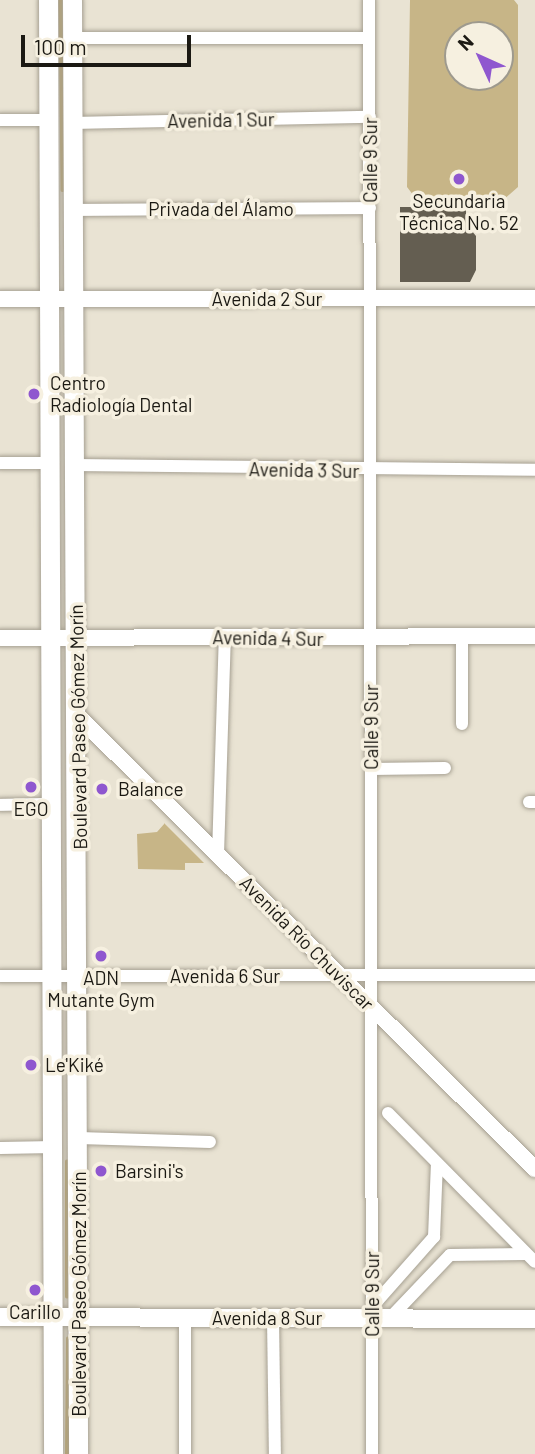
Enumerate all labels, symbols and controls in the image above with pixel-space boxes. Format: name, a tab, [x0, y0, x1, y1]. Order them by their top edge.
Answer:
scale bar	[24, 21, 194, 65]
north arrow	[444, 21, 514, 91]
text: N	[453, 30, 478, 55]
text: 100 m	[34, 34, 87, 59]
street label: Avenida 1 Sur	[167, 108, 275, 132]
street label: Calle 9 Sur	[359, 117, 381, 203]
marker: Secundaria Técnica No. 52	[451, 171, 467, 187]
place label: Secundaria Técnica No. 52	[399, 190, 519, 234]
street label: Privada del Álamo	[148, 198, 294, 220]
street label: Avenida 2 Sur	[212, 288, 322, 310]
place label: Centro Radiología Dental	[50, 372, 192, 416]
marker: Centro Radiología Dental	[24, 384, 44, 404]
street label: Avenida 3 Sur	[249, 458, 359, 482]
street label: Boulevard Paseo Gómez Morín	[64, 604, 92, 850]
street label: Avenida 4 Sur	[212, 626, 324, 650]
street label: Calle 9 Sur	[360, 684, 382, 770]
place label: Balance	[118, 778, 184, 800]
marker: EGO	[23, 779, 39, 795]
marker: Balance	[92, 779, 112, 799]
place label: EGO	[14, 798, 48, 820]
street label: Avenida Río Chuviscar	[235, 871, 379, 1015]
marker: ADN Mutante Gym	[93, 948, 109, 964]
street label: Avenida 6 Sur	[170, 965, 280, 987]
place label: ADN Mutante Gym	[47, 967, 155, 1011]
place label: Le'Kiké	[45, 1054, 104, 1076]
marker: Le'Kiké	[23, 1057, 39, 1073]
place label: Barsini's	[115, 1160, 184, 1182]
marker: Barsini's	[93, 1163, 109, 1179]
street label: Boulevard Paseo Gómez Morín	[68, 1171, 90, 1417]
street label: Calle 9 Sur	[361, 1251, 383, 1337]
marker: Carillo	[27, 1282, 43, 1298]
place label: Carillo	[9, 1301, 61, 1323]
street label: Avenida 8 Sur	[212, 1307, 322, 1329]

